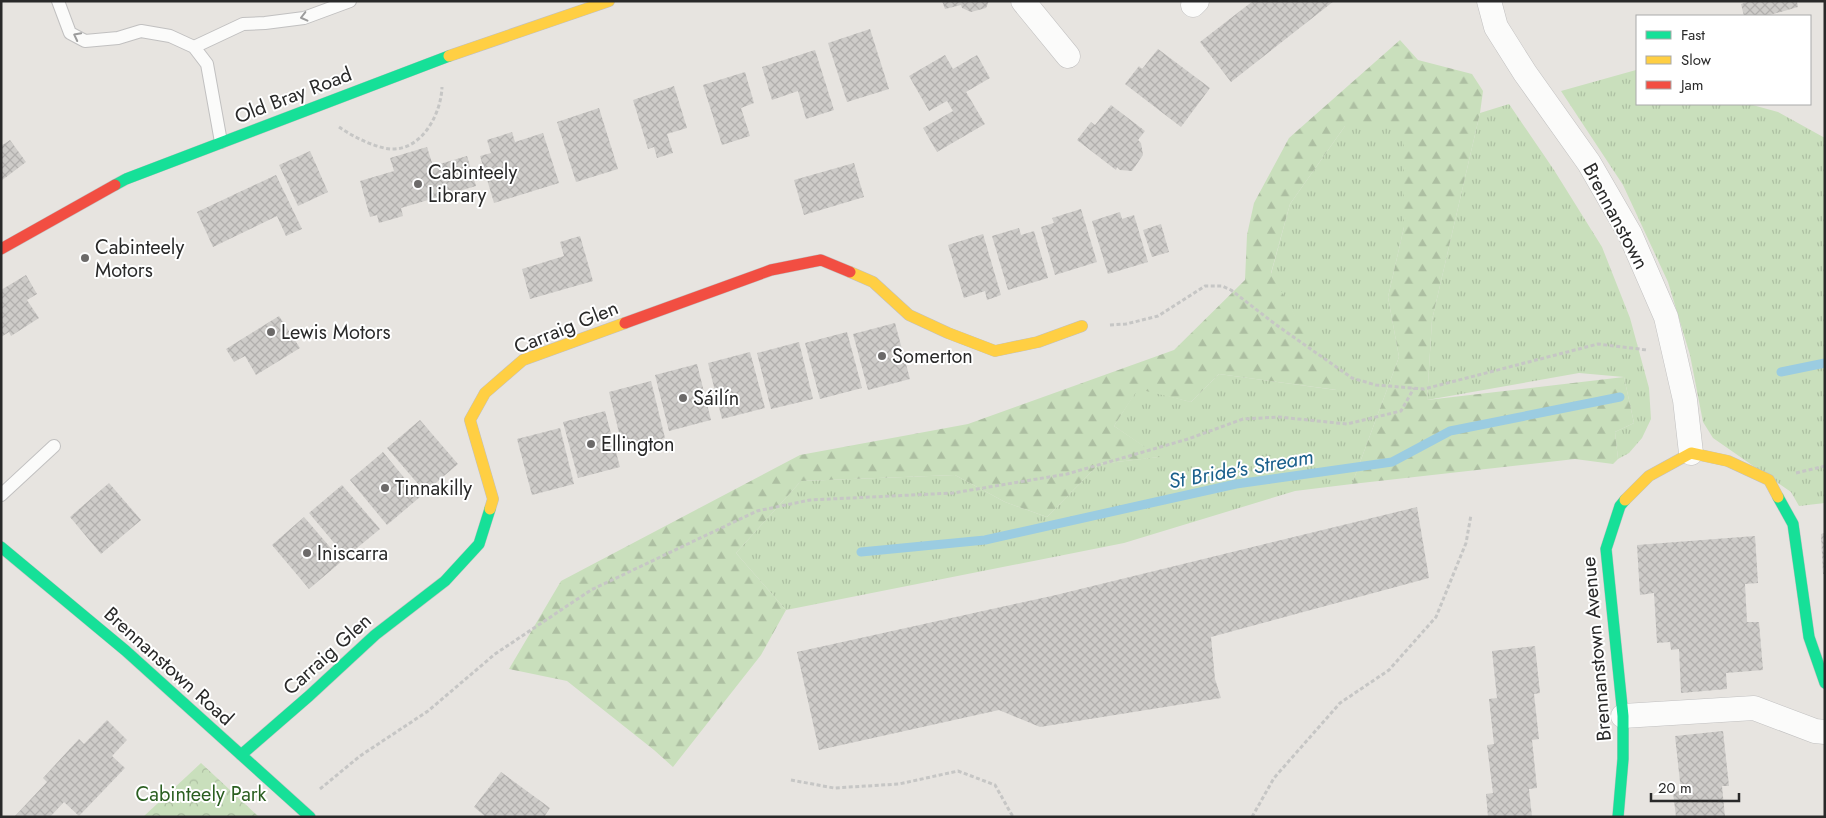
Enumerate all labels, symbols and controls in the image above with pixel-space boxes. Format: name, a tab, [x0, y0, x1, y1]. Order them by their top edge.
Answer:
one-way arrow	[299, 11, 308, 22]
legend	[1636, 15, 1811, 105]
text: Fast	[1681, 24, 1705, 46]
one-way arrow	[74, 33, 83, 43]
text: Slow	[1681, 49, 1712, 71]
street label: Old Bray Road	[230, 60, 356, 131]
text: Jam	[1679, 74, 1704, 96]
place label: Cabinteely Library	[428, 158, 517, 210]
street label: Brennanstown	[1575, 158, 1656, 275]
marker: Cabinteely Library	[412, 178, 424, 190]
place label: Cabinteely Motors	[95, 233, 184, 285]
marker: Cabinteely Motors	[79, 252, 91, 264]
street label: Carraig Glen	[510, 293, 623, 362]
place label: Lewis Motors	[281, 318, 391, 347]
marker: Lewis Motors	[265, 326, 277, 338]
place label: Somerton	[892, 342, 973, 371]
marker: Somerton	[876, 350, 888, 362]
place label: Sáilín	[693, 384, 739, 413]
marker: Sáilín	[677, 392, 689, 404]
place label: Ellington	[601, 430, 675, 459]
marker: Ellington	[585, 438, 597, 450]
water label: St Bride's Stream	[1166, 442, 1316, 496]
place label: Tinnakilly	[395, 474, 472, 503]
marker: Tinnakilly	[379, 482, 391, 494]
place label: Iniscarra	[317, 539, 388, 568]
marker: Iniscarra	[301, 547, 313, 559]
street label: Brennanstown Avenue	[1574, 556, 1619, 742]
street label: Brennanstown Road	[97, 600, 240, 733]
street label: Carraig Glen	[277, 607, 378, 702]
scale bar	[1651, 770, 1738, 802]
text: 20 m	[1658, 777, 1692, 799]
park label: Cabinteely Park	[136, 780, 267, 809]

